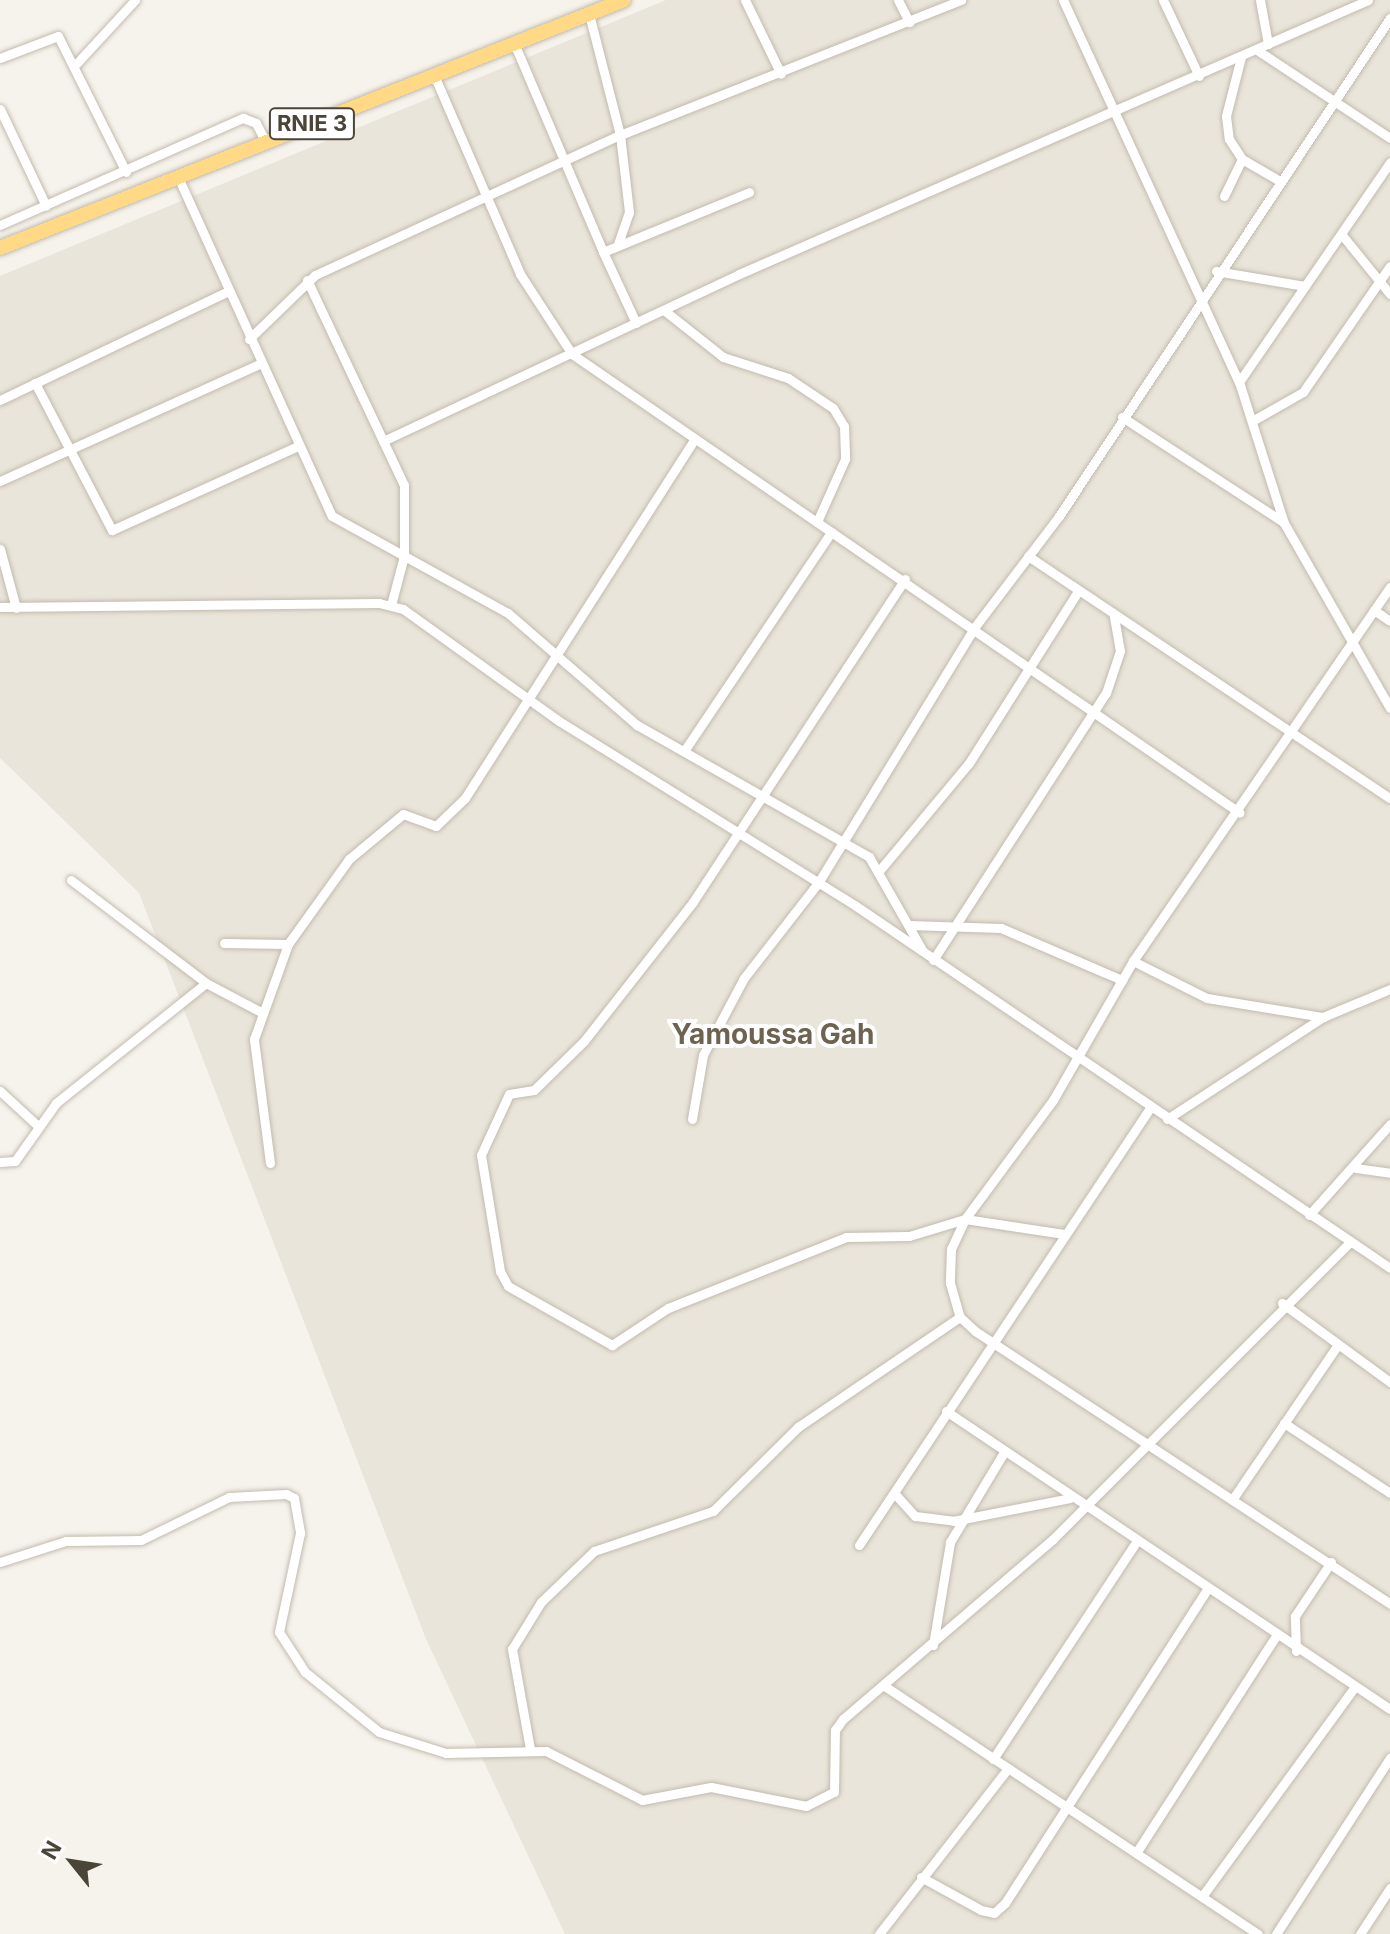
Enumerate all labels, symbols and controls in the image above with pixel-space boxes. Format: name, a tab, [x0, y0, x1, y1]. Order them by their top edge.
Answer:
road number: RNIE 3	[268, 106, 356, 142]
district label: Yamoussa Gah	[672, 1017, 874, 1051]
north arrow	[32, 1822, 112, 1902]
text: N	[36, 1836, 67, 1864]

